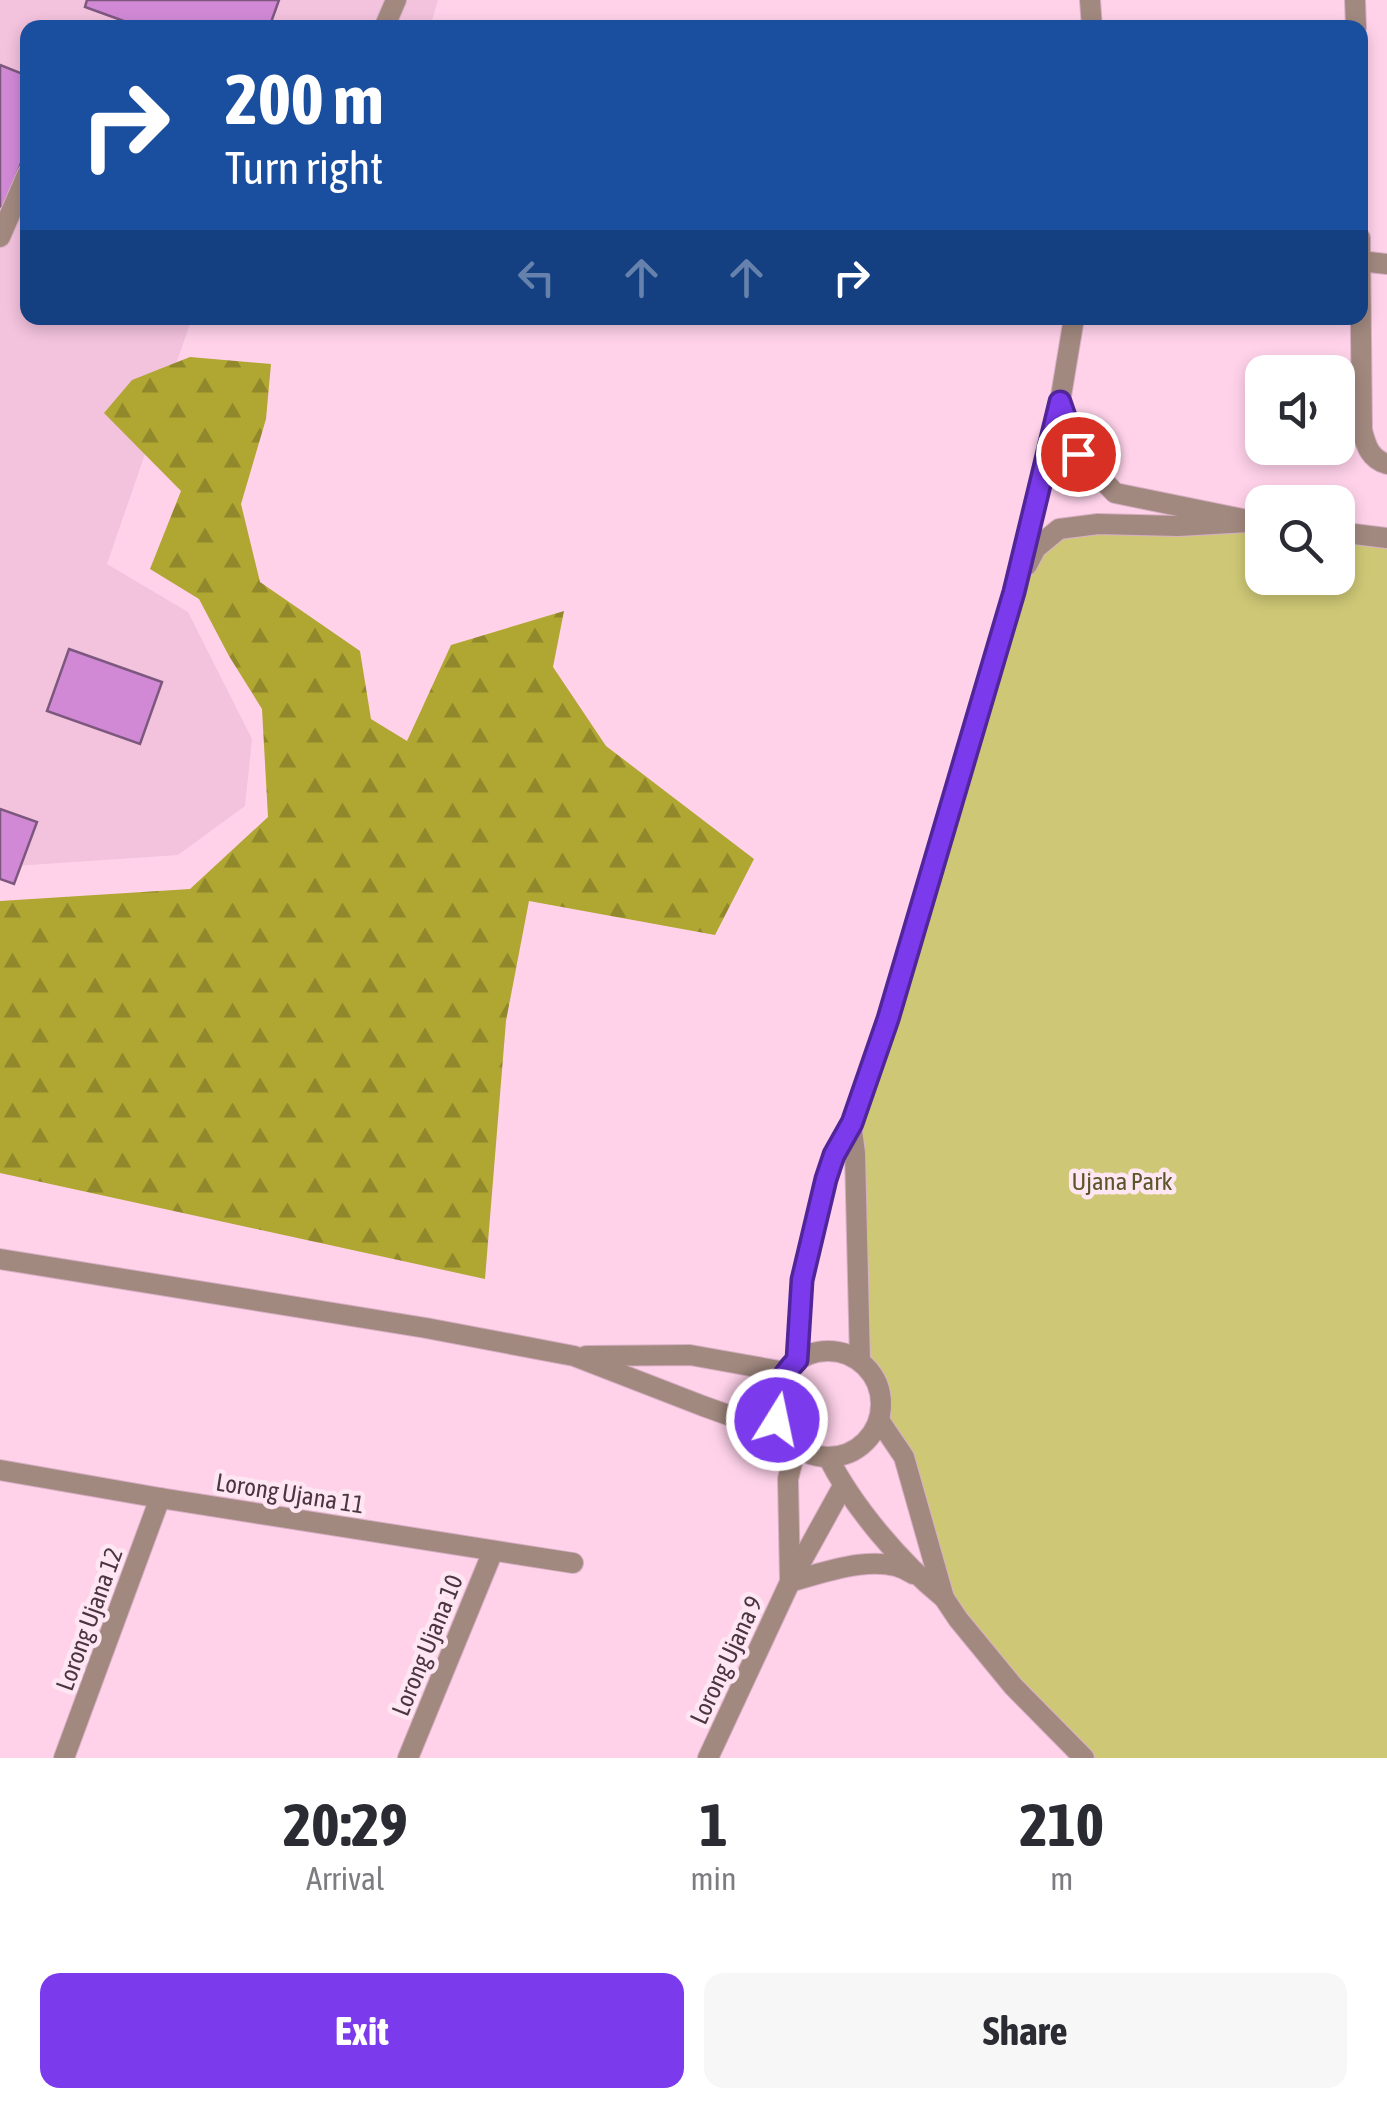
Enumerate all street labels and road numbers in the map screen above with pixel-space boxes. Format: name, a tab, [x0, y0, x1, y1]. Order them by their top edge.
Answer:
street label: Lorong Ujana 11	[214, 1467, 366, 1519]
street label: Lorong Ujana 12	[50, 1544, 128, 1694]
street label: Lorong Ujana 10	[386, 1570, 468, 1720]
street label: Lorong Ujana 9	[684, 1592, 768, 1728]

